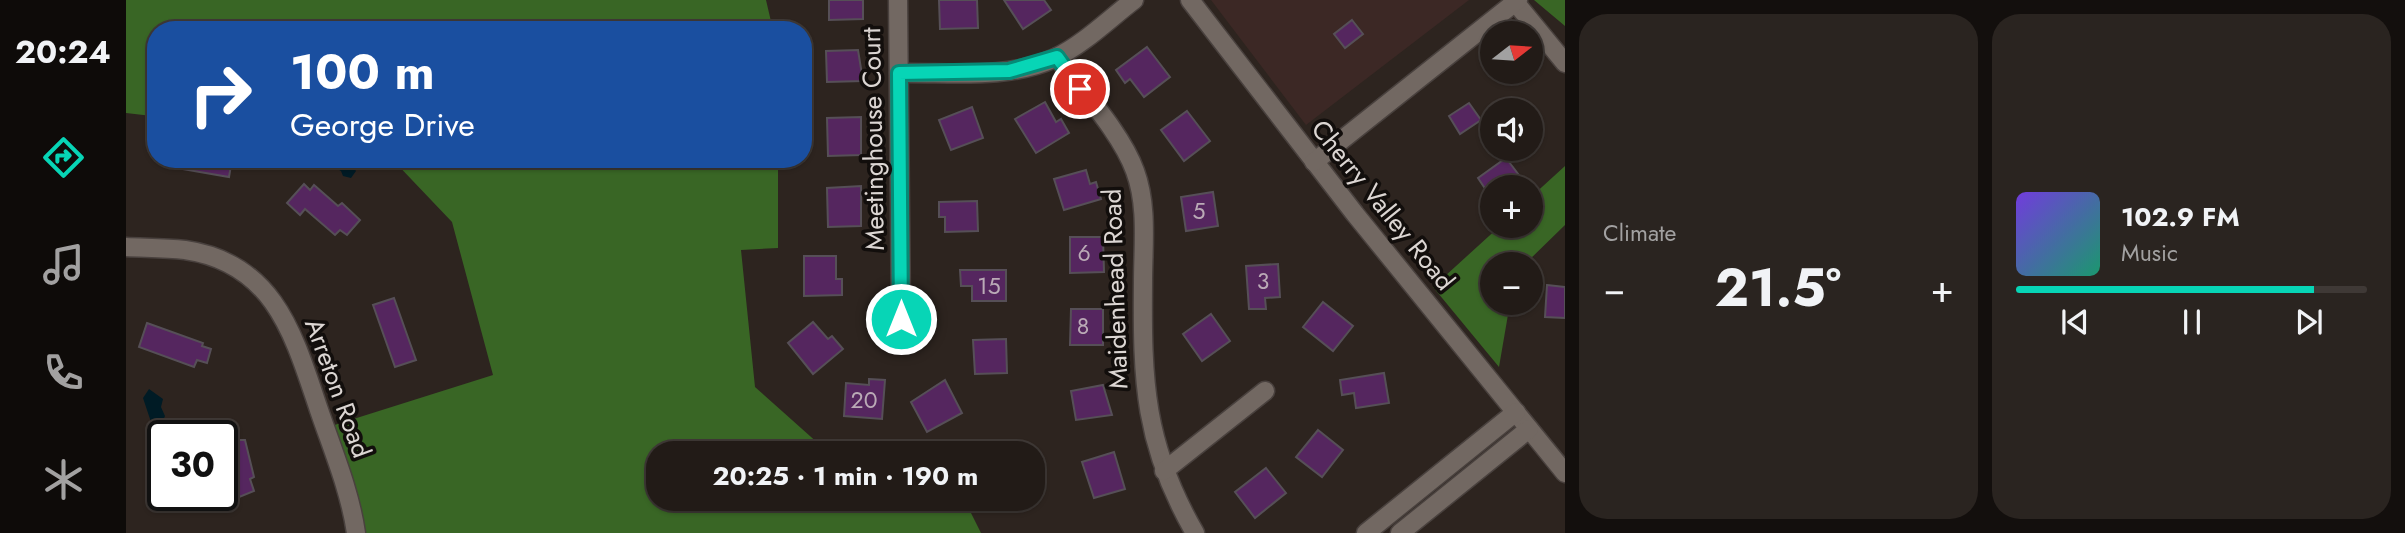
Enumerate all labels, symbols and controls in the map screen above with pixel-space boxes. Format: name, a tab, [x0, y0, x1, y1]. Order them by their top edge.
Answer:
north arrow	[1480, 21, 1544, 84]
map controls	[1480, 21, 1543, 315]
street label: Meetinghouse Court	[852, 26, 894, 251]
text: 20:24	[15, 29, 111, 75]
text: 100 m	[290, 37, 435, 107]
icon: right	[175, 49, 266, 140]
pin	[1050, 59, 1110, 119]
icon: arrive	[1061, 70, 1099, 108]
button: sound	[1480, 98, 1543, 161]
text: George Drive	[290, 102, 475, 148]
street label: Cherry Valley Road	[1302, 111, 1464, 299]
icon: directions	[39, 133, 88, 182]
button: +	[1480, 175, 1543, 238]
street label: Maidenhead Road	[1093, 188, 1137, 390]
house number: 5	[1193, 194, 1206, 228]
text: 102.9 FM	[2121, 198, 2240, 236]
text: Climate	[1603, 216, 1676, 250]
house number: 6	[1077, 236, 1091, 270]
text: Music	[2121, 236, 2178, 270]
icon: music	[39, 240, 88, 289]
text: 21.5°	[1715, 250, 1841, 326]
button: −	[1480, 252, 1543, 315]
text: −	[1603, 261, 1625, 316]
text: +	[1931, 261, 1954, 316]
house number: 3	[1257, 264, 1269, 298]
house number: 15	[977, 269, 1001, 303]
position arrow	[864, 282, 938, 356]
icon: previous	[2056, 303, 2094, 341]
icon: pause	[2173, 303, 2211, 341]
icon: next	[2290, 303, 2328, 341]
house number: 8	[1077, 309, 1089, 343]
street label: Arreton Road	[295, 313, 381, 463]
icon: phone	[39, 348, 88, 397]
house number: 20	[851, 383, 877, 417]
speed limit sign: 30	[147, 420, 238, 511]
icon: climate	[39, 455, 88, 504]
text: 20:25 · 1 min · 190 m	[713, 457, 978, 495]

